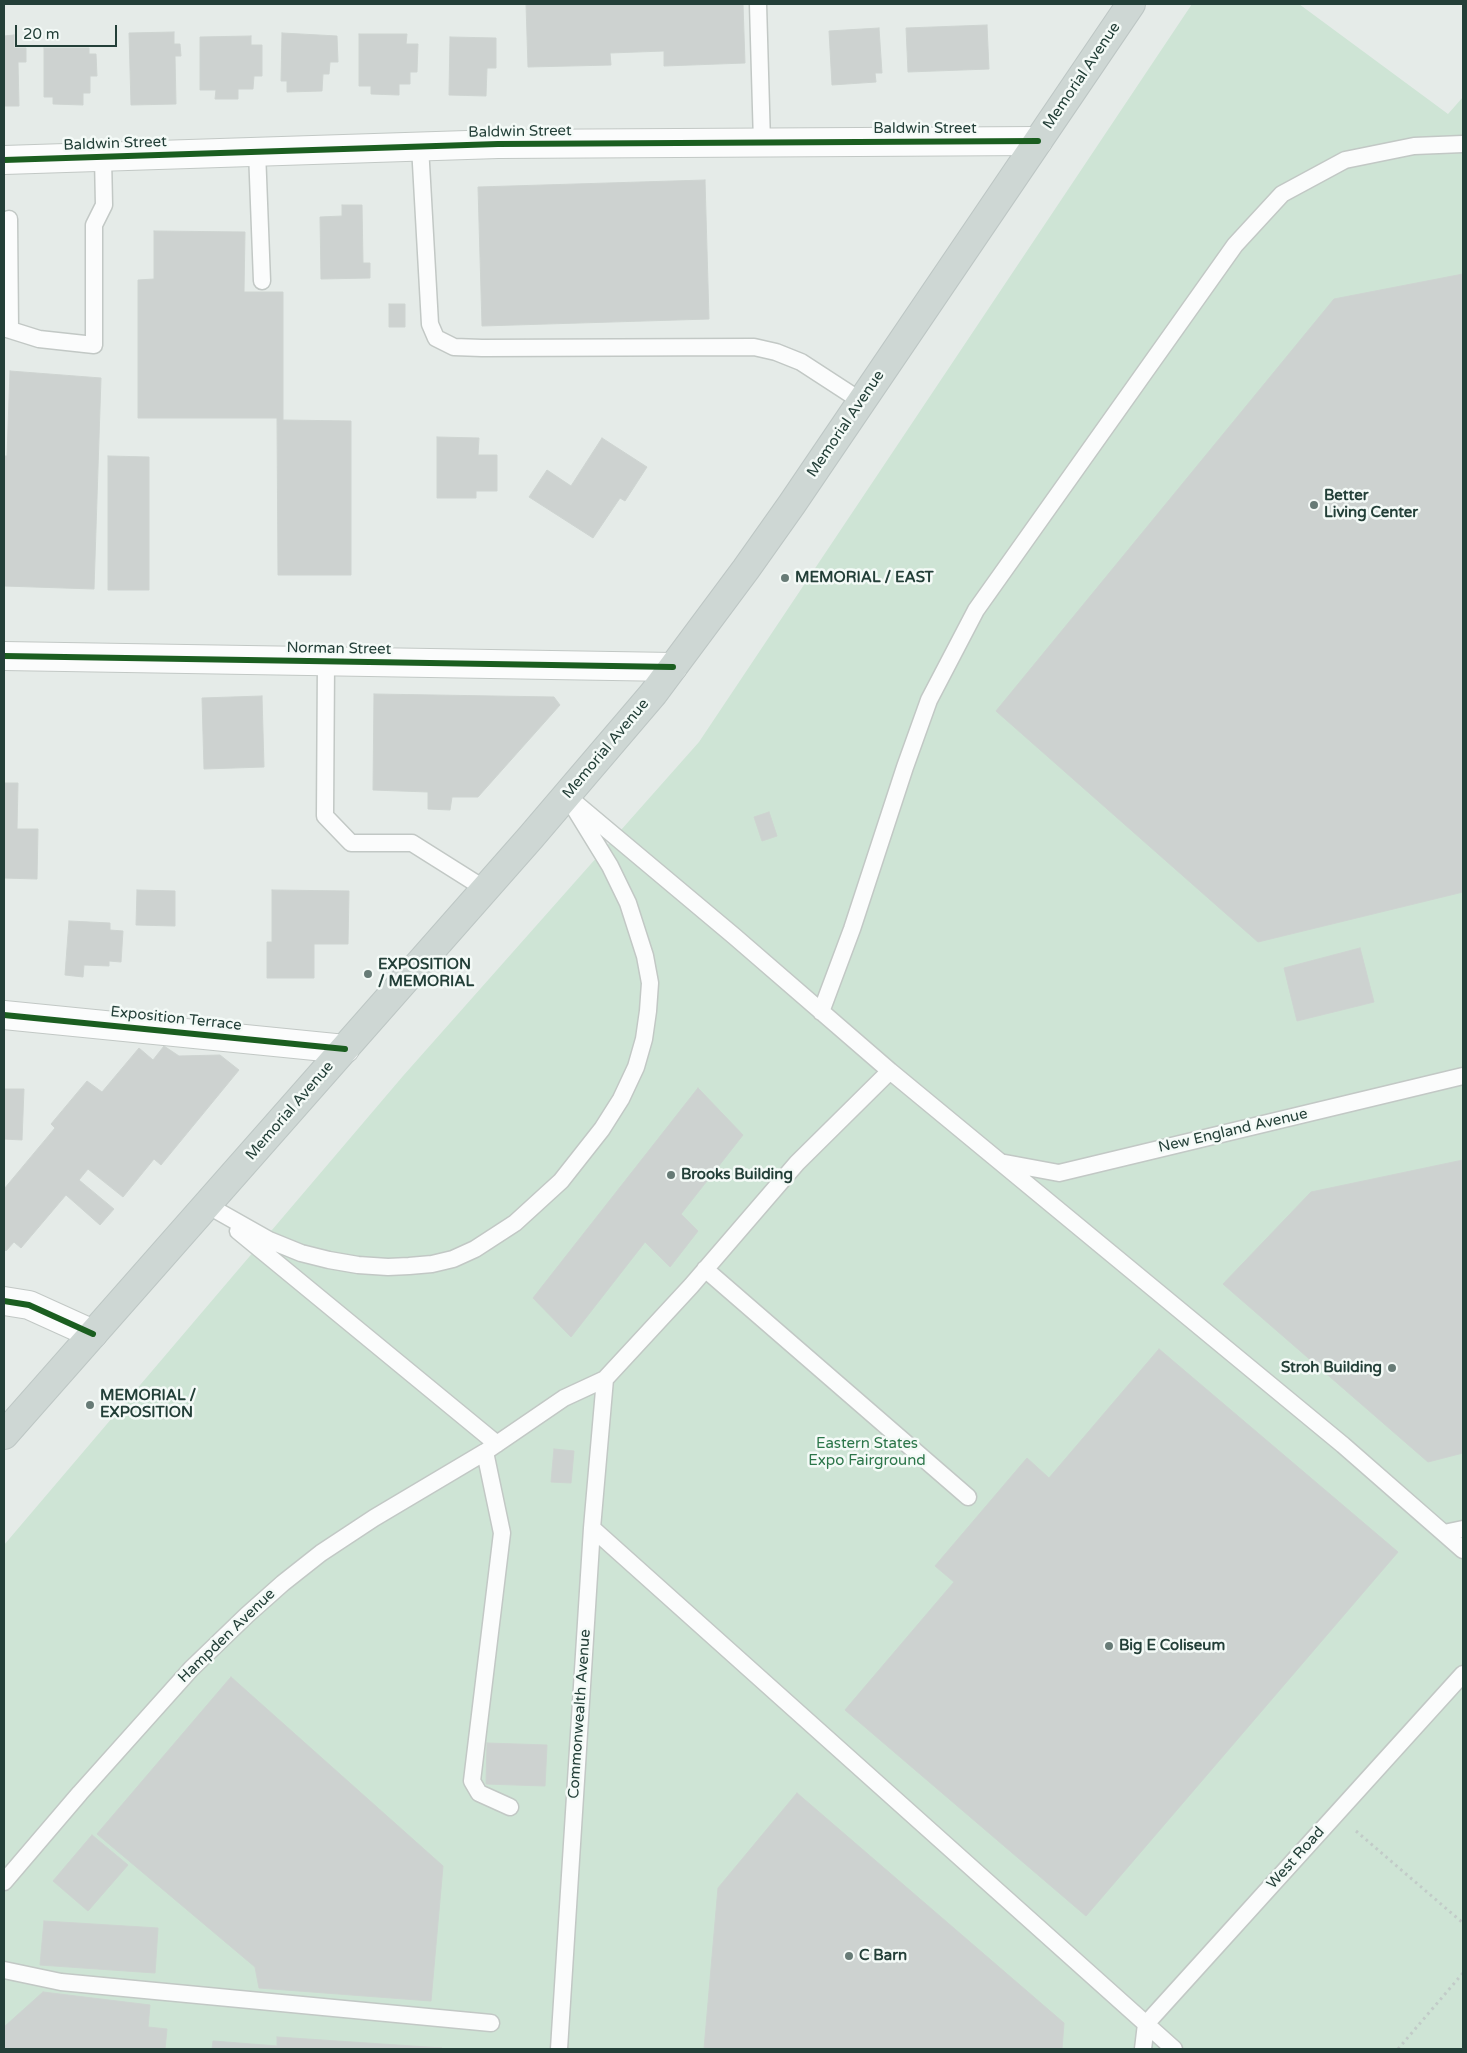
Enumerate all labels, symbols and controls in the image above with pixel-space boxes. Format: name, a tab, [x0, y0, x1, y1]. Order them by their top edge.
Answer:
scale bar	[18, 15, 120, 47]
street label: Memorial Avenue	[1040, 19, 1124, 133]
text: 20 m	[23, 25, 60, 43]
street label: Baldwin Street	[873, 120, 977, 138]
street label: Baldwin Street	[468, 122, 572, 142]
street label: Baldwin Street	[63, 133, 167, 155]
street label: Memorial Avenue	[804, 367, 888, 481]
place label: Better Living Center	[1324, 487, 1418, 522]
marker: Better Living Center	[1308, 499, 1320, 511]
place label: MEMORIAL / EAST	[795, 569, 934, 587]
marker: MEMORIAL / EAST	[779, 572, 791, 584]
street label: Norman Street	[286, 639, 392, 659]
street label: Memorial Avenue	[559, 695, 653, 803]
place label: EXPOSITION / MEMORIAL	[378, 956, 474, 991]
marker: EXPOSITION / MEMORIAL	[362, 968, 374, 980]
street label: Exposition Terrace	[110, 1003, 242, 1035]
street label: Memorial Avenue	[242, 1058, 338, 1164]
street label: New England Avenue	[1157, 1105, 1309, 1157]
place label: Brooks Building	[681, 1166, 793, 1184]
marker: Brooks Building	[665, 1169, 677, 1181]
place label: Stroh Building	[1281, 1359, 1382, 1377]
marker: Stroh Building	[1386, 1362, 1398, 1374]
place label: MEMORIAL / EXPOSITION	[100, 1387, 196, 1422]
marker: MEMORIAL / EXPOSITION	[84, 1399, 96, 1411]
park label: Eastern States Expo Fairground	[808, 1435, 926, 1470]
street label: Hampden Avenue	[175, 1585, 279, 1687]
street label: Commonwealth Avenue	[565, 1629, 595, 1799]
place label: Big E Coliseum	[1119, 1637, 1225, 1655]
marker: Big E Coliseum	[1103, 1640, 1115, 1652]
street label: West Road	[1263, 1823, 1329, 1893]
place label: C Barn	[859, 1947, 907, 1965]
marker: C Barn	[843, 1950, 855, 1962]

